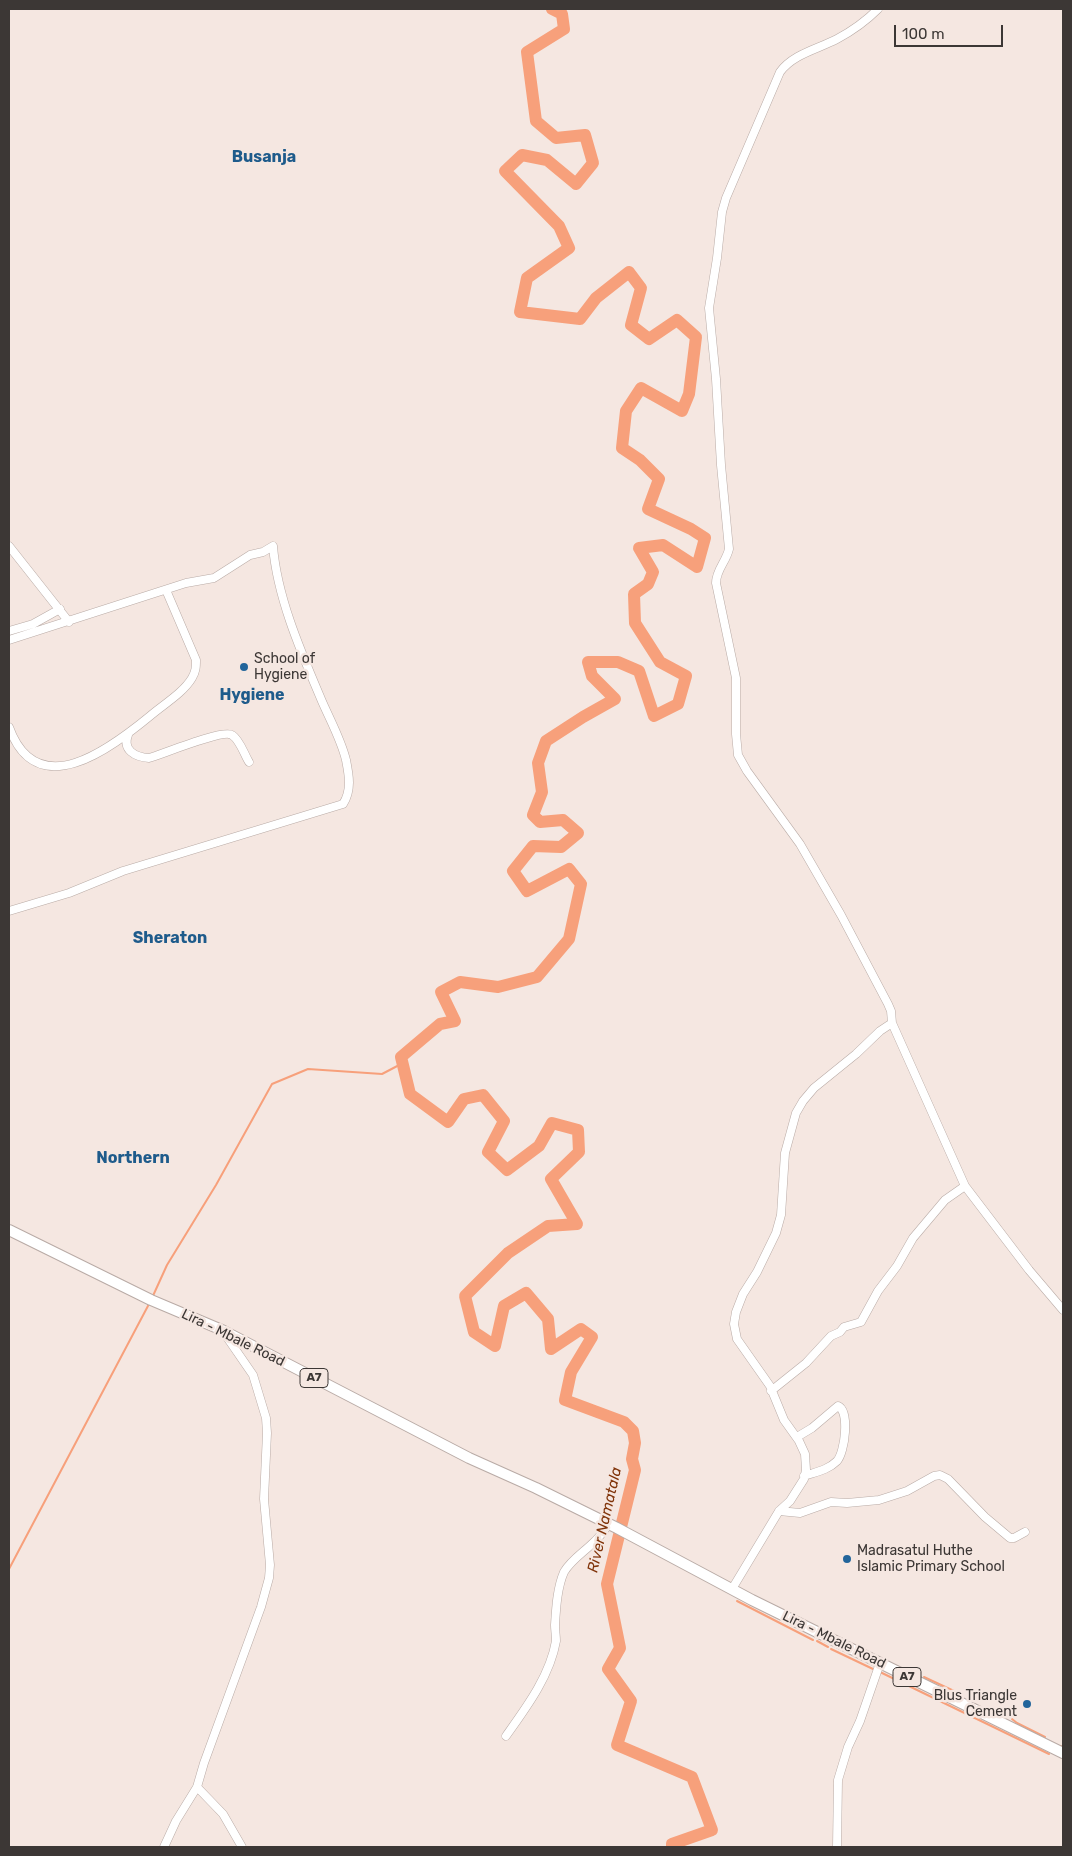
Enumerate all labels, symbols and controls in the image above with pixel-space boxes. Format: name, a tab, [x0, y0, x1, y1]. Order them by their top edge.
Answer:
scale bar	[897, 15, 1006, 47]
text: 100 m	[902, 25, 944, 43]
district label: Busanja	[232, 147, 296, 167]
place label: School of Hygiene	[254, 651, 315, 684]
marker: School of Hygiene	[238, 661, 250, 673]
district label: Hygiene	[219, 685, 285, 705]
district label: Sheraton	[133, 928, 207, 948]
district label: Northern	[96, 1148, 170, 1168]
street label: Lira - Mbale Road	[179, 1306, 287, 1370]
road number: A7	[300, 1369, 328, 1388]
water label: River Namatala	[584, 1465, 626, 1575]
place label: Madrasatul Huthe Islamic Primary School	[857, 1543, 1005, 1575]
marker: Madrasatul Huthe Islamic Primary School	[841, 1553, 853, 1565]
street label: Lira - Mbale Road	[780, 1608, 888, 1672]
road number: A7	[893, 1668, 921, 1686]
place label: Blus Triangle Cement	[934, 1688, 1017, 1720]
marker: Blus Triangle Cement	[1021, 1698, 1033, 1710]

